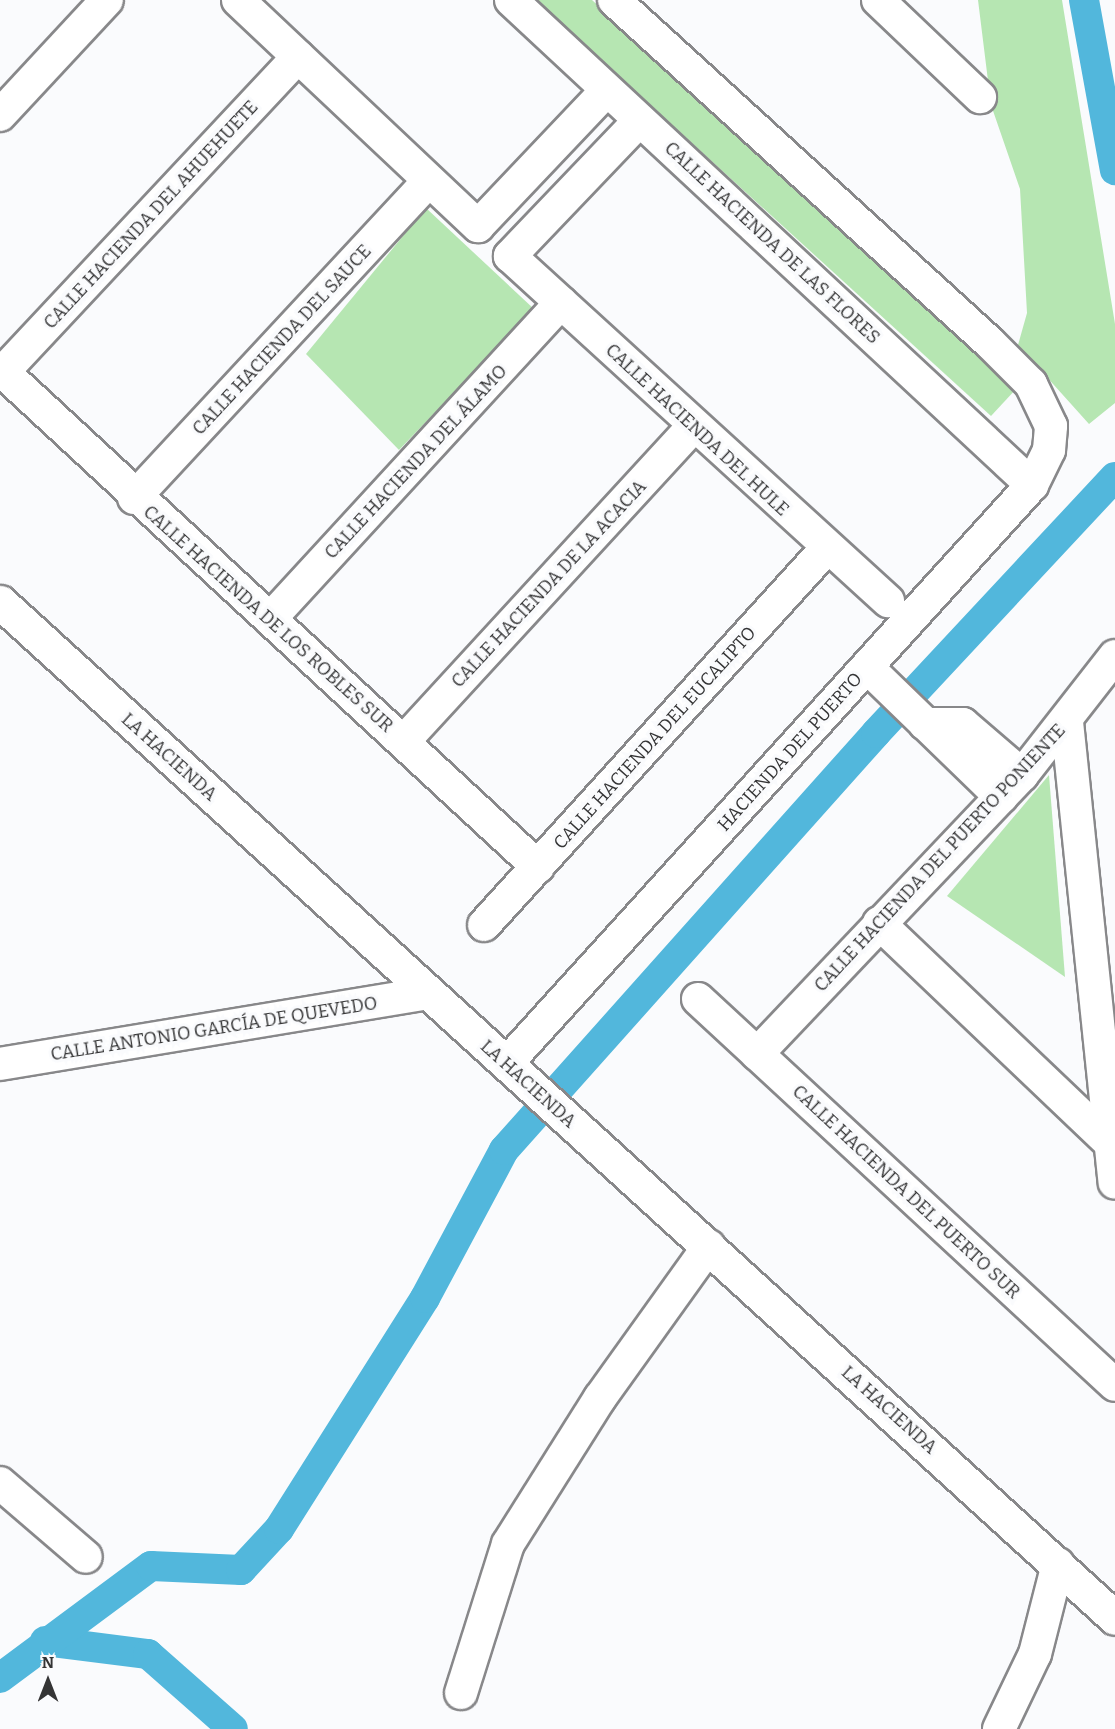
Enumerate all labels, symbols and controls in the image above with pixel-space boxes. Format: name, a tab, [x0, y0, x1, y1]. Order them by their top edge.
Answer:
street label: CALLE HACIENDA DEL AHUEHUETE	[39, 96, 263, 334]
street label: CALLE HACIENDA DE LAS FLORES	[660, 137, 884, 349]
street label: CALLE HACIENDA DEL SAUCE	[188, 240, 376, 440]
street label: CALLE HACIENDA DEL HULE	[601, 339, 793, 521]
street label: CALLE HACIENDA DEL ÁLAMO	[320, 361, 512, 563]
street label: CALLE HACIENDA DE LA ACACIA	[447, 476, 651, 692]
street label: CALLE HACIENDA DE LOS ROBLES SUR	[139, 501, 397, 737]
street label: CALLE HACIENDA DEL EUCALIPTO	[549, 622, 761, 854]
street label: HACIENDA DEL PUERTO	[713, 668, 867, 836]
street label: LA HACIENDA	[117, 709, 221, 805]
street label: CALLE HACIENDA DEL PUERTO PONIENTE	[810, 720, 1070, 996]
street label: CALLE ANTONIO GARCÍA DE QUEVEDO	[49, 992, 379, 1066]
street label: LA HACIENDA	[476, 1036, 580, 1132]
street label: CALLE HACIENDA DEL PUERTO SUR	[788, 1081, 1024, 1303]
street label: LA HACIENDA	[837, 1362, 941, 1458]
north arrow	[18, 1651, 78, 1711]
text: N	[42, 1653, 54, 1672]

